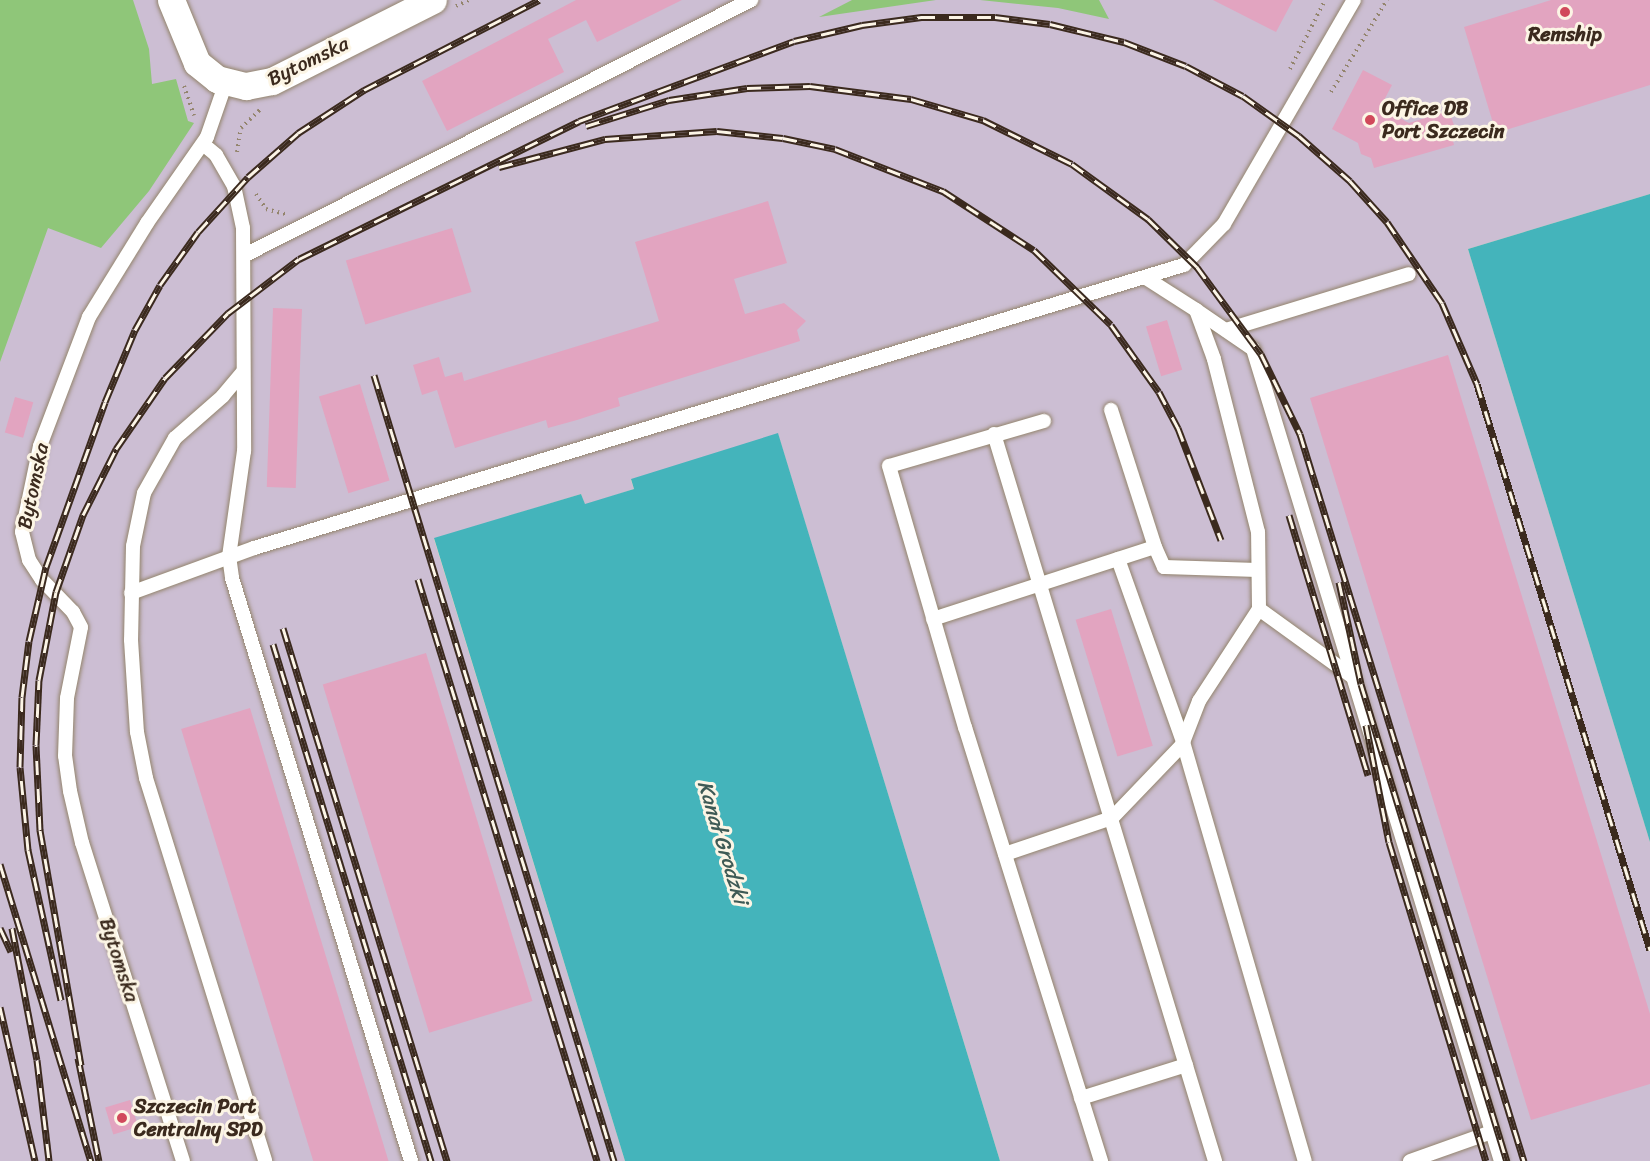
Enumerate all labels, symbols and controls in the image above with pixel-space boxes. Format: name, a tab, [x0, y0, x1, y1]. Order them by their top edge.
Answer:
marker: Remship	[1558, 5, 1572, 19]
place label: Remship	[1528, 22, 1602, 46]
street label: Bytomska	[264, 31, 352, 91]
place label: Office DB Port Szczecin	[1382, 96, 1505, 143]
marker: Office DB Port Szczecin	[1363, 113, 1377, 127]
street label: Bytomska	[12, 441, 54, 531]
water label: Kanał Grodzki	[692, 777, 754, 907]
street label: Bytomska	[94, 915, 144, 1005]
place label: Szczecin Port Centralny SPD	[134, 1094, 263, 1141]
marker: Szczecin Port Centralny SPD	[115, 1111, 129, 1125]

